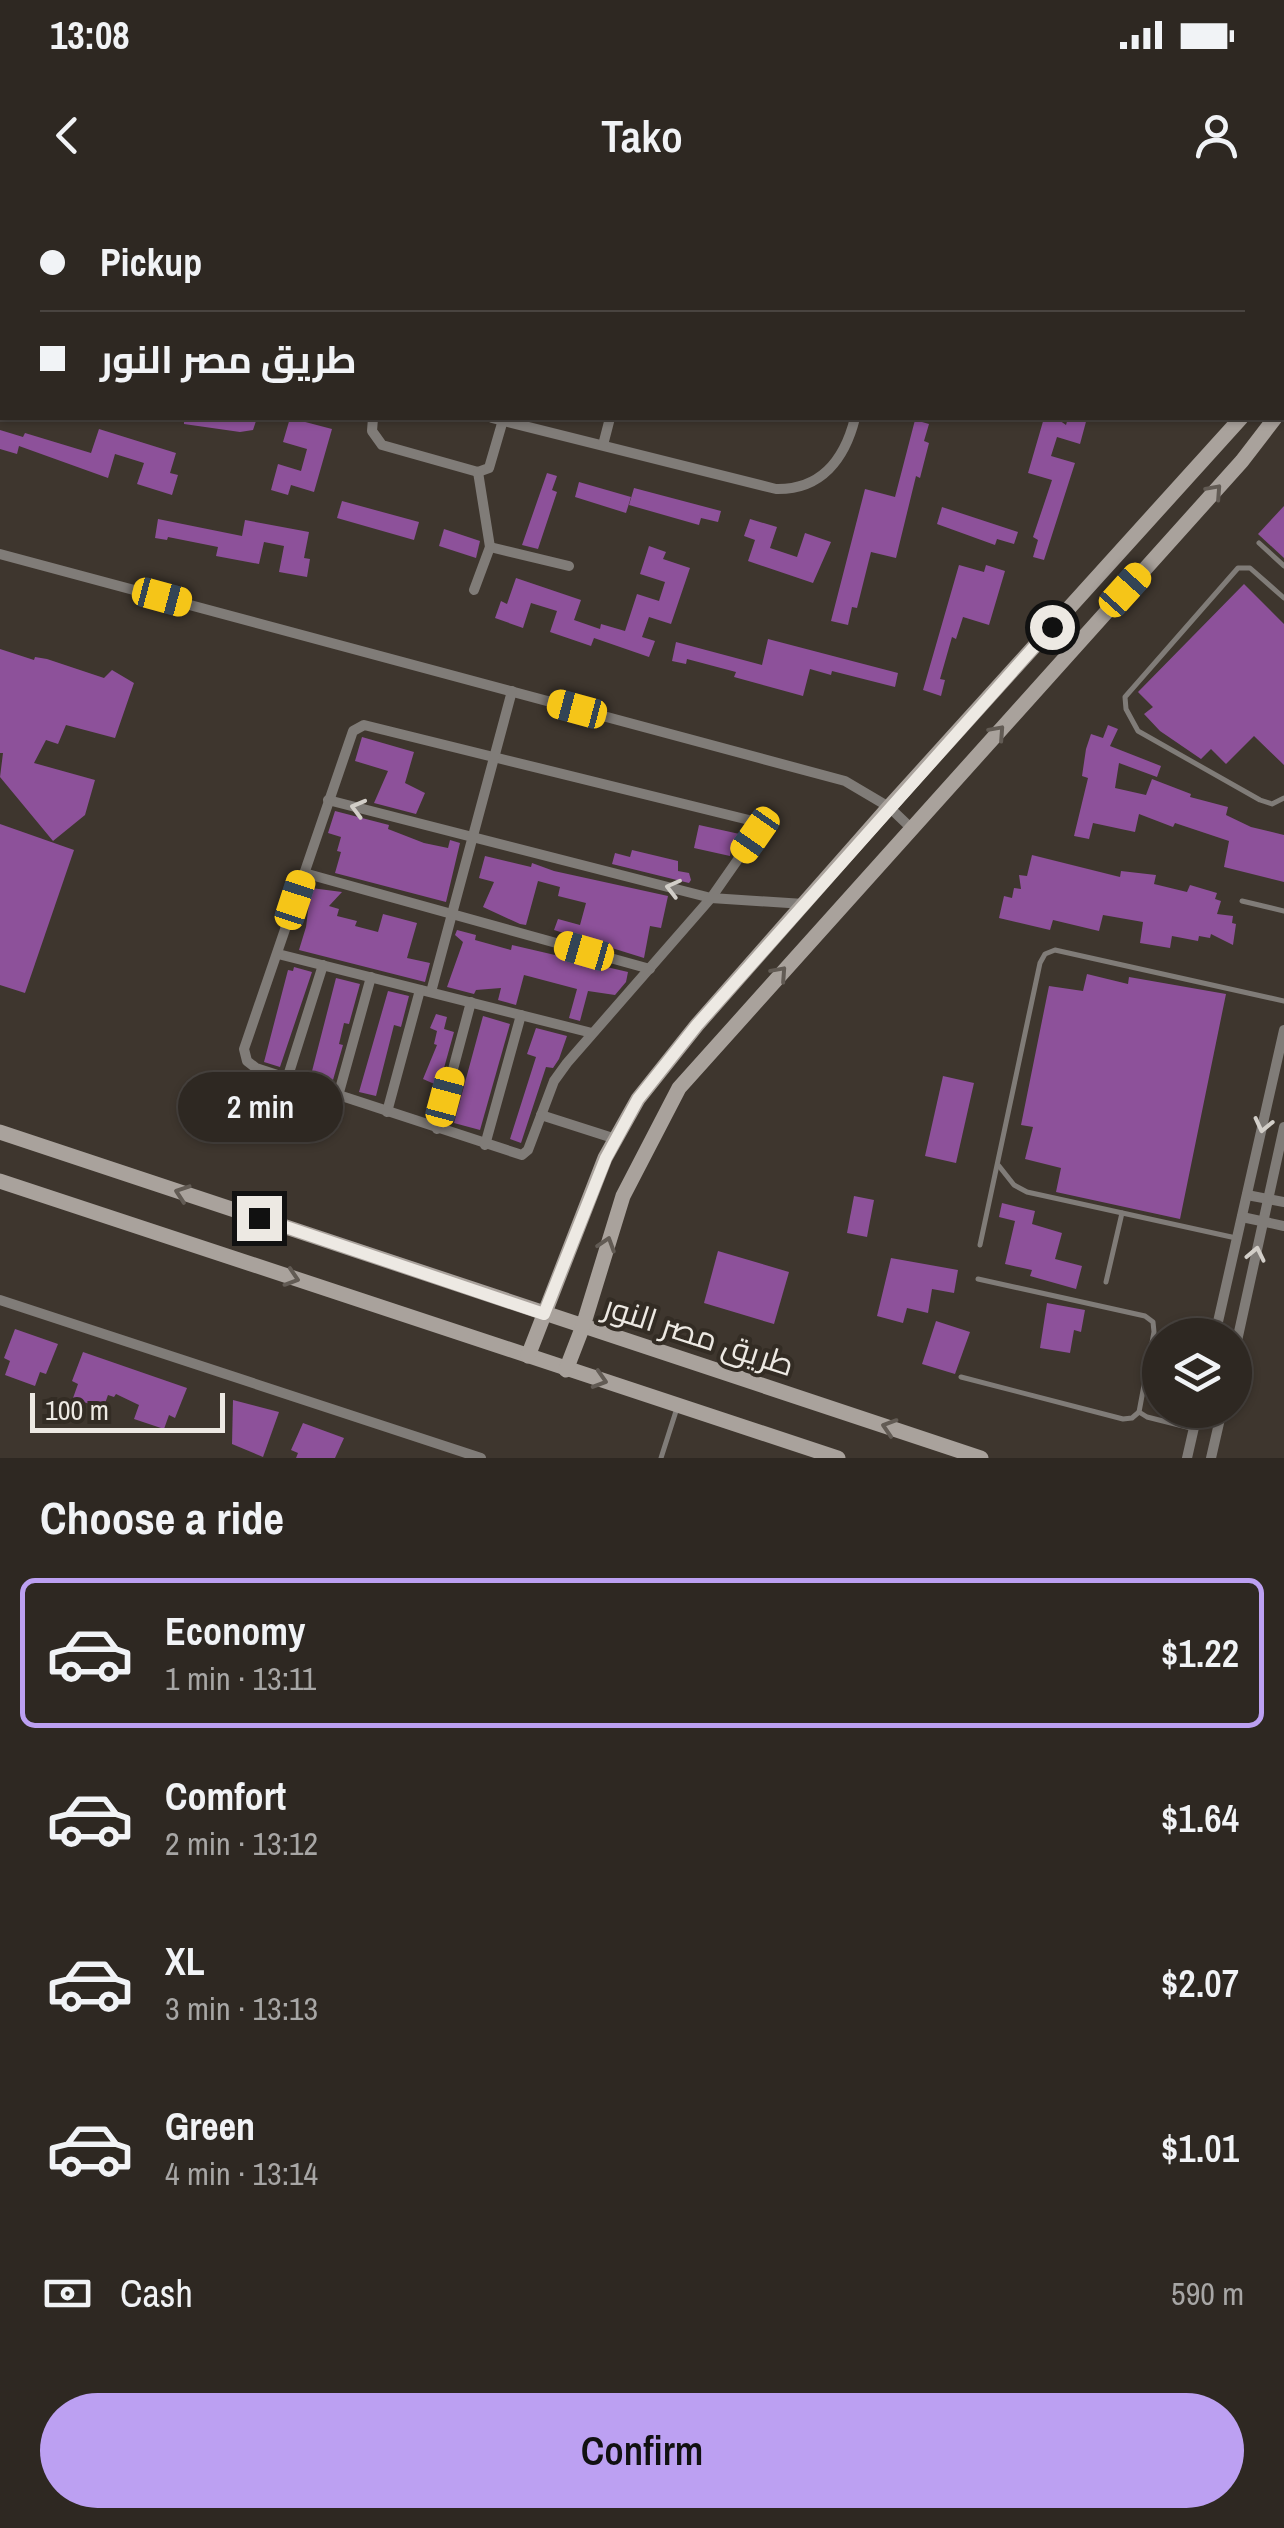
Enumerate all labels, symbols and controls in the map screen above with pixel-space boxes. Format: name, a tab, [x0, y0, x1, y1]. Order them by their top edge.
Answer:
text: 13:08	[50, 10, 130, 61]
text: Tako	[601, 105, 683, 166]
icon: back	[40, 108, 95, 163]
icon: person	[1189, 108, 1244, 163]
text: Pickup	[100, 237, 202, 288]
text: طريق مصر النور	[100, 334, 357, 385]
one-way arrow	[1203, 484, 1221, 503]
car	[1094, 558, 1156, 622]
car	[129, 575, 195, 619]
route start	[1030, 605, 1075, 650]
car	[544, 687, 610, 731]
one-way arrow	[986, 725, 1004, 744]
one-way arrow	[350, 798, 367, 819]
car	[726, 802, 784, 868]
car	[271, 867, 319, 933]
one-way arrow	[665, 879, 682, 900]
car	[551, 928, 617, 974]
one-way arrow	[768, 966, 786, 985]
car	[423, 1064, 467, 1130]
callout: 2 min	[176, 1073, 342, 1143]
text: 2 min	[227, 1085, 294, 1128]
one-way arrow	[1254, 1116, 1275, 1133]
one-way arrow	[174, 1184, 191, 1204]
route end	[237, 1196, 282, 1241]
one-way arrow	[595, 1236, 616, 1253]
one-way arrow	[1244, 1246, 1265, 1263]
one-way arrow	[282, 1266, 299, 1286]
street label: طريق مصر النور	[596, 1283, 800, 1386]
map controls	[1142, 1318, 1252, 1428]
button: layers	[1142, 1318, 1252, 1428]
one-way arrow	[591, 1369, 608, 1389]
scale bar	[30, 1388, 225, 1432]
text: 100 m	[45, 1391, 109, 1429]
one-way arrow	[881, 1419, 898, 1439]
text: Choose a ride	[40, 1487, 284, 1548]
text: Economy	[165, 1606, 305, 1657]
icon: car	[45, 1608, 135, 1698]
text: $1.22	[1161, 1628, 1239, 1679]
text: 1 min · 13:11	[165, 1657, 316, 1700]
text: Comfort	[165, 1771, 286, 1822]
icon: car	[45, 1773, 135, 1863]
text: $1.64	[1161, 1793, 1239, 1844]
text: 2 min · 13:12	[165, 1822, 318, 1865]
text: XL	[165, 1936, 205, 1987]
icon: car	[45, 1938, 135, 2028]
text: $2.07	[1161, 1958, 1239, 2009]
text: 3 min · 13:13	[165, 1987, 318, 2030]
text: Green	[165, 2101, 255, 2152]
icon: car	[45, 2103, 135, 2193]
text: $1.01	[1161, 2123, 1239, 2174]
text: 4 min · 13:14	[165, 2152, 318, 2195]
icon: cash	[40, 2266, 95, 2321]
text: Cash	[120, 2268, 193, 2319]
text: 590 m	[1171, 2272, 1244, 2315]
button: Confirm	[40, 2393, 1244, 2508]

